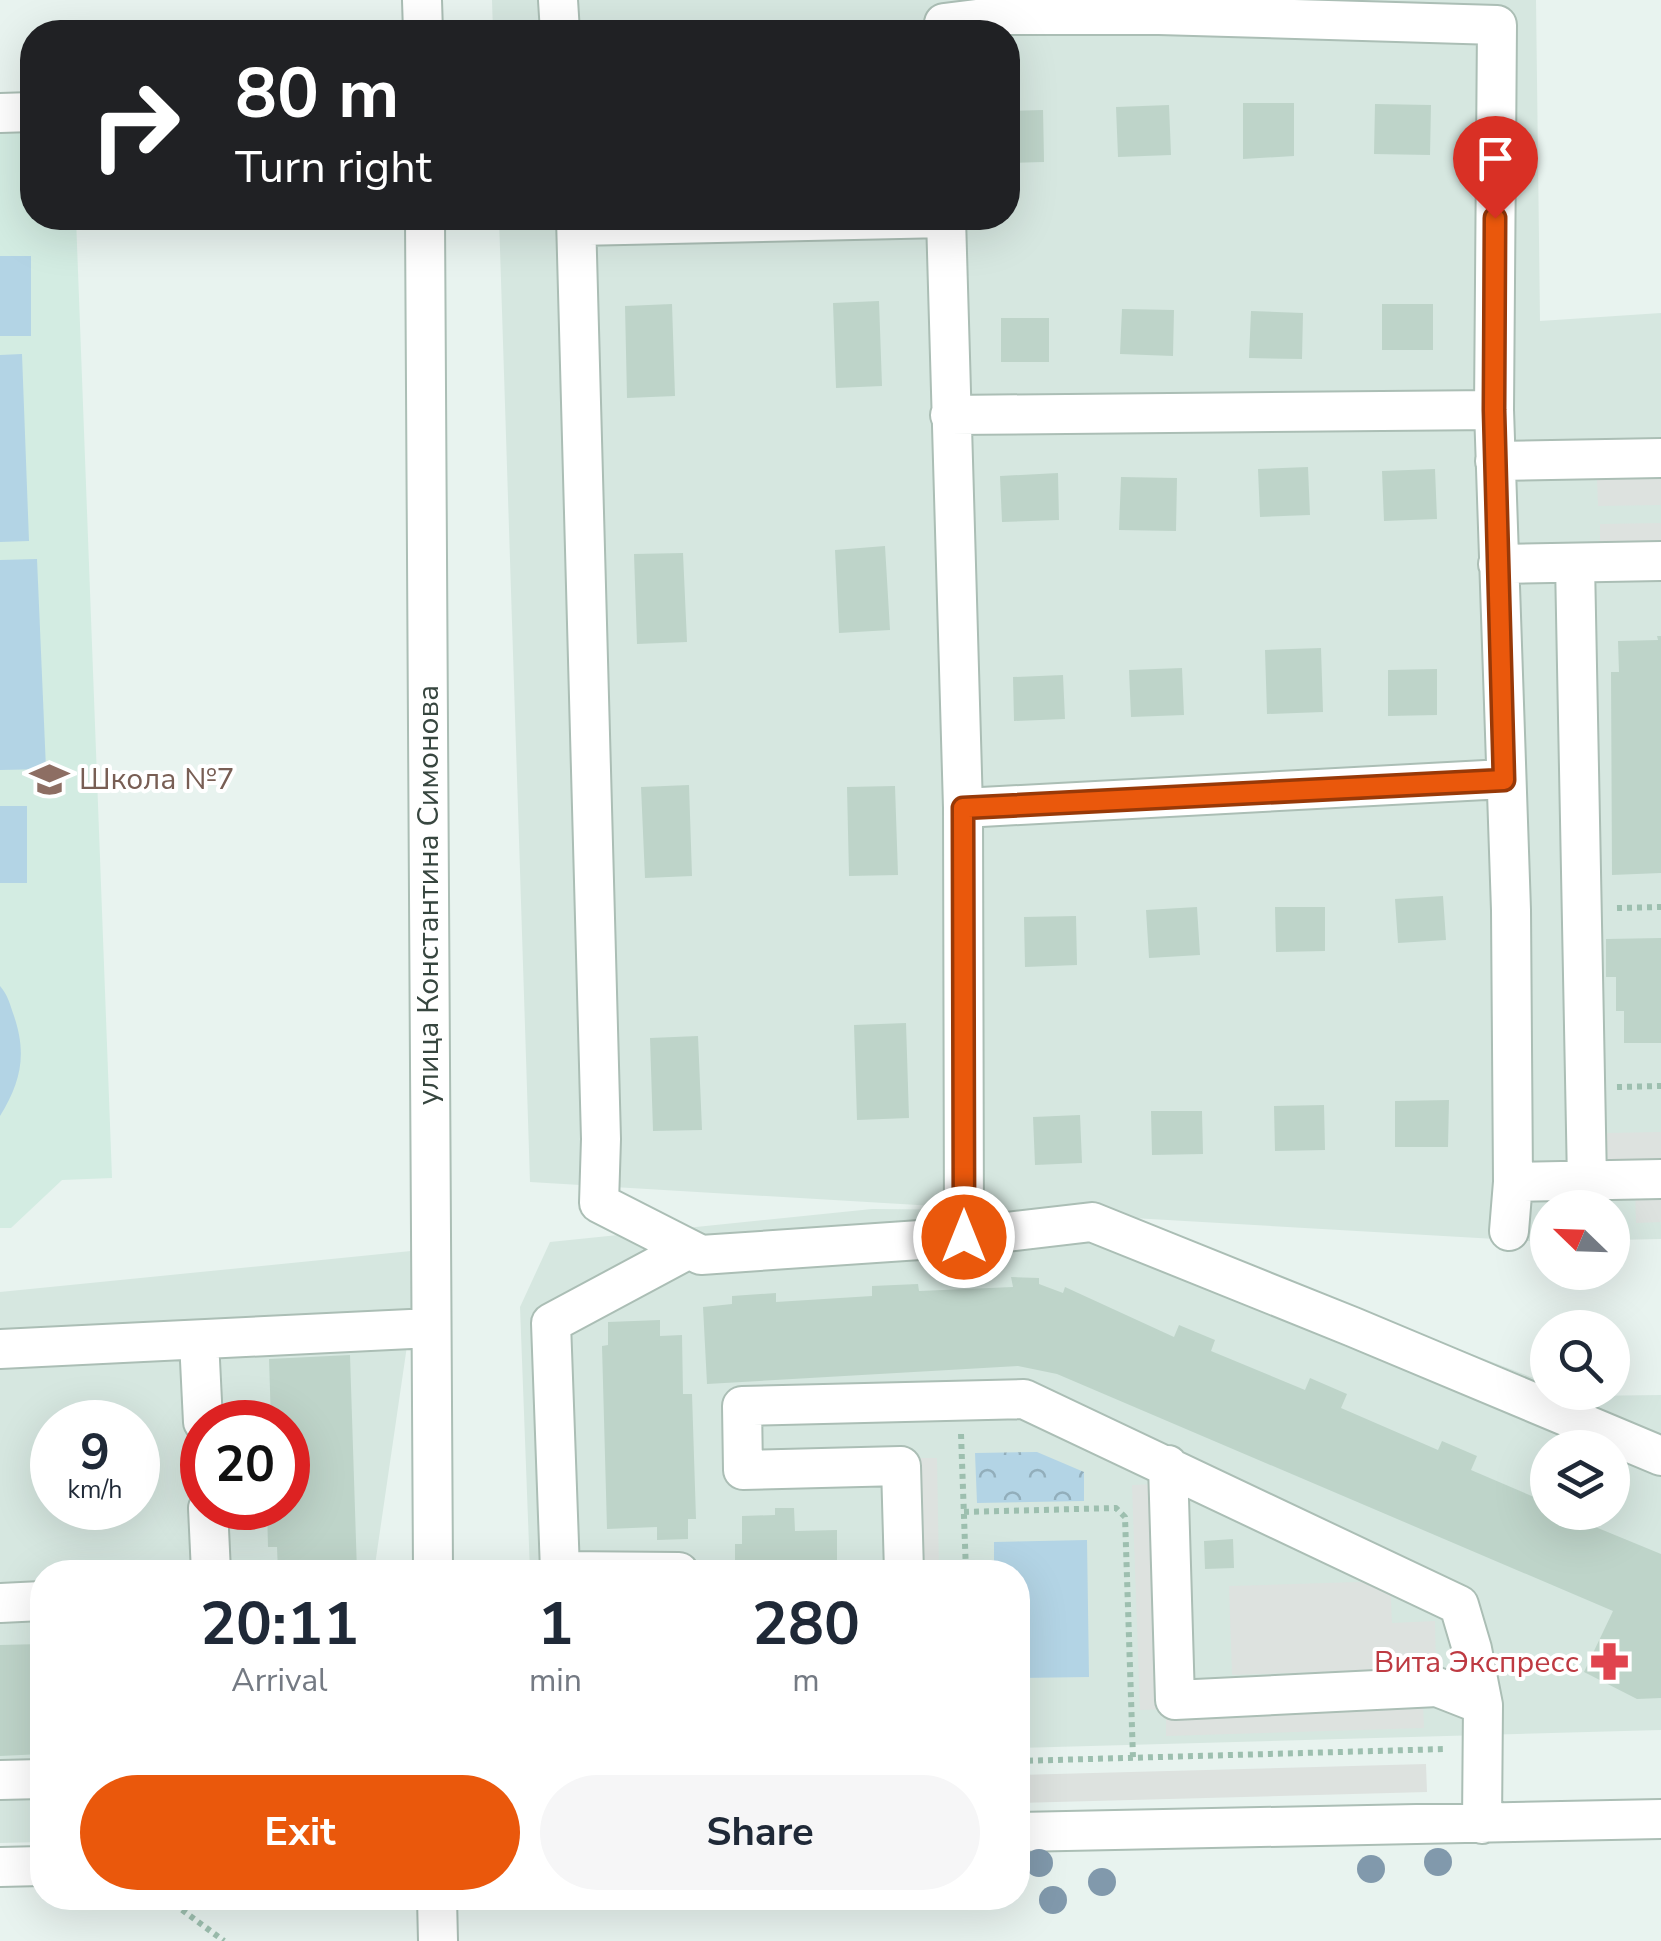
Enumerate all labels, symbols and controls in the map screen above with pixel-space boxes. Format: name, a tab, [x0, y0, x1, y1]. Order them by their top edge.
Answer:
text: 80 m	[235, 46, 399, 142]
icon: right	[70, 60, 200, 190]
pin	[1453, 116, 1538, 219]
icon: arrive	[1468, 131, 1523, 186]
text: Turn right	[235, 137, 432, 198]
street label: улица Константина Симонова	[408, 685, 449, 1105]
school or university icon: Школа №7	[28, 758, 70, 800]
place label: Школа №7	[79, 759, 235, 800]
position arrow	[912, 1185, 1016, 1289]
north arrow	[1530, 1190, 1630, 1290]
map controls	[1530, 1190, 1630, 1530]
button: search	[1530, 1310, 1630, 1410]
speed limit sign: 20	[180, 1400, 310, 1530]
text: 9	[80, 1418, 110, 1487]
button: layers	[1530, 1430, 1630, 1530]
text: km/h	[67, 1473, 123, 1507]
text: 20:11	[200, 1583, 359, 1665]
text: 1	[537, 1583, 573, 1665]
text: 280	[752, 1583, 860, 1665]
pharmacy icon: Вита Экспресс	[1588, 1641, 1630, 1683]
place label: Вита Экспресс	[1374, 1642, 1579, 1683]
text: Arrival	[231, 1659, 328, 1702]
text: min	[529, 1659, 582, 1702]
text: m	[792, 1659, 820, 1702]
button: Exit	[80, 1775, 520, 1890]
button: Share	[540, 1775, 980, 1890]

